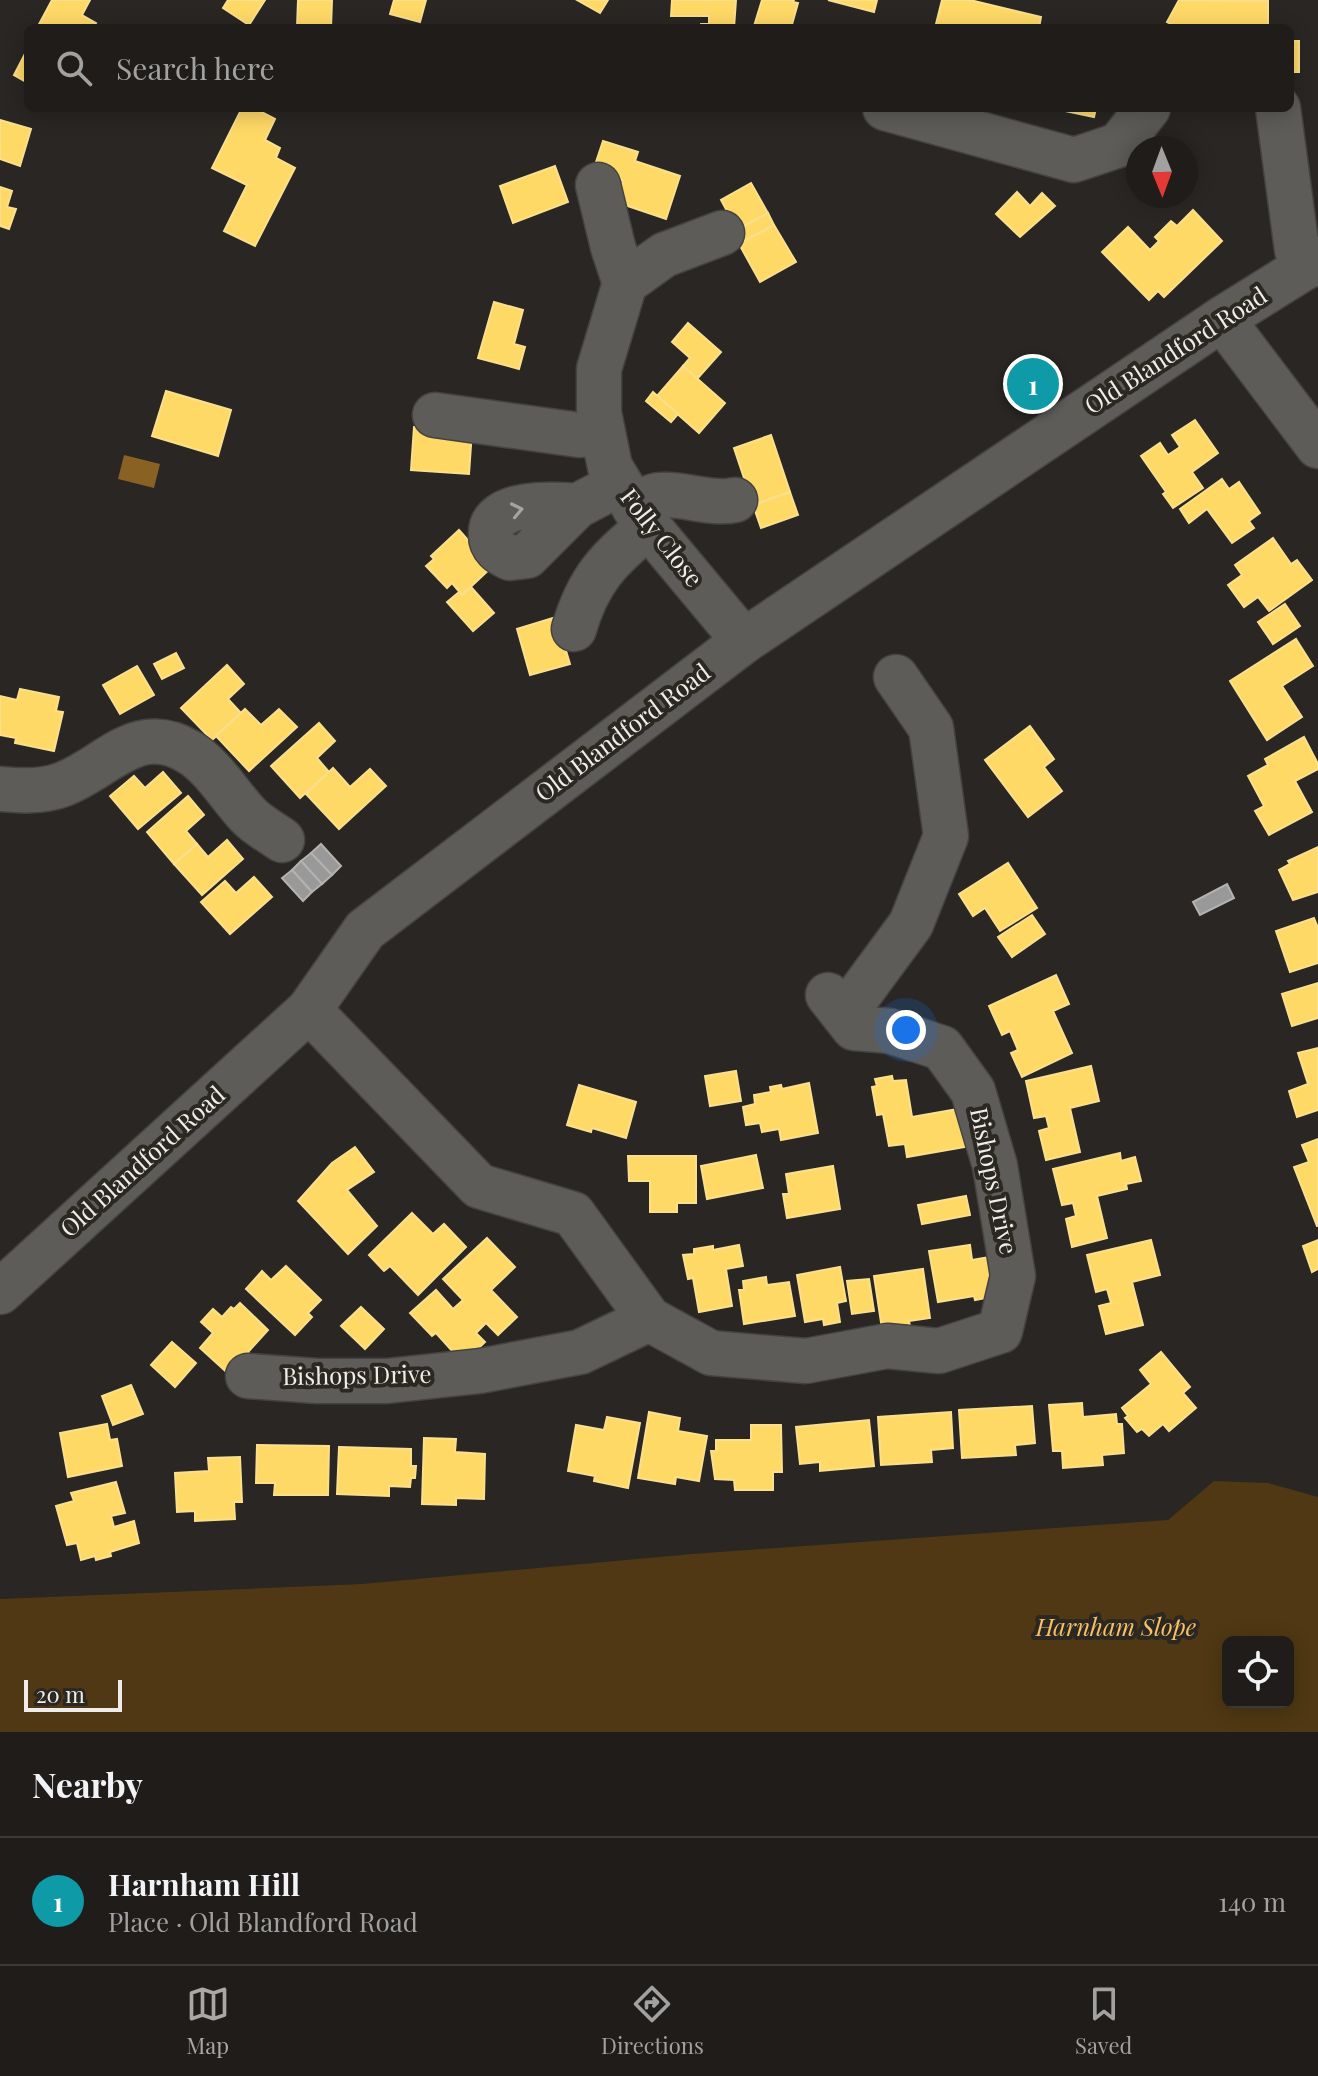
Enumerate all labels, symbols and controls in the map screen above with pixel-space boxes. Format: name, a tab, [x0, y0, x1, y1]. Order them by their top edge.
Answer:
search box	[24, 24, 1294, 112]
icon: search	[52, 46, 96, 90]
text: Search here	[116, 48, 275, 88]
north arrow	[1126, 136, 1198, 208]
street label: Old Blandford Road	[1078, 278, 1272, 420]
pin: 1	[1007, 354, 1059, 414]
street label: Folly Close	[614, 481, 711, 592]
one-way arrow	[511, 502, 524, 519]
street label: Old Blandford Road	[528, 655, 716, 808]
your location	[886, 1010, 926, 1050]
street label: Old Blandford Road	[52, 1078, 231, 1243]
street label: Bishops Drive	[964, 1104, 1026, 1257]
street label: Bishops Drive	[282, 1357, 432, 1391]
park label: Harnham Slope	[1035, 1610, 1196, 1642]
map controls	[1222, 1636, 1294, 1708]
button: locate	[1222, 1636, 1294, 1708]
scale bar	[24, 1676, 122, 1712]
text: 20 m	[36, 1679, 85, 1709]
text: Nearby	[32, 1761, 143, 1807]
text: Harnham Hill	[108, 1864, 300, 1904]
text: 1	[53, 1884, 63, 1919]
text: 140 m	[1218, 1884, 1286, 1919]
text: Place · Old Blandford Road	[108, 1904, 418, 1939]
tab: Map	[186, 1982, 230, 2060]
tab: Directions	[601, 1982, 704, 2060]
tab: Saved	[1075, 1982, 1132, 2060]

